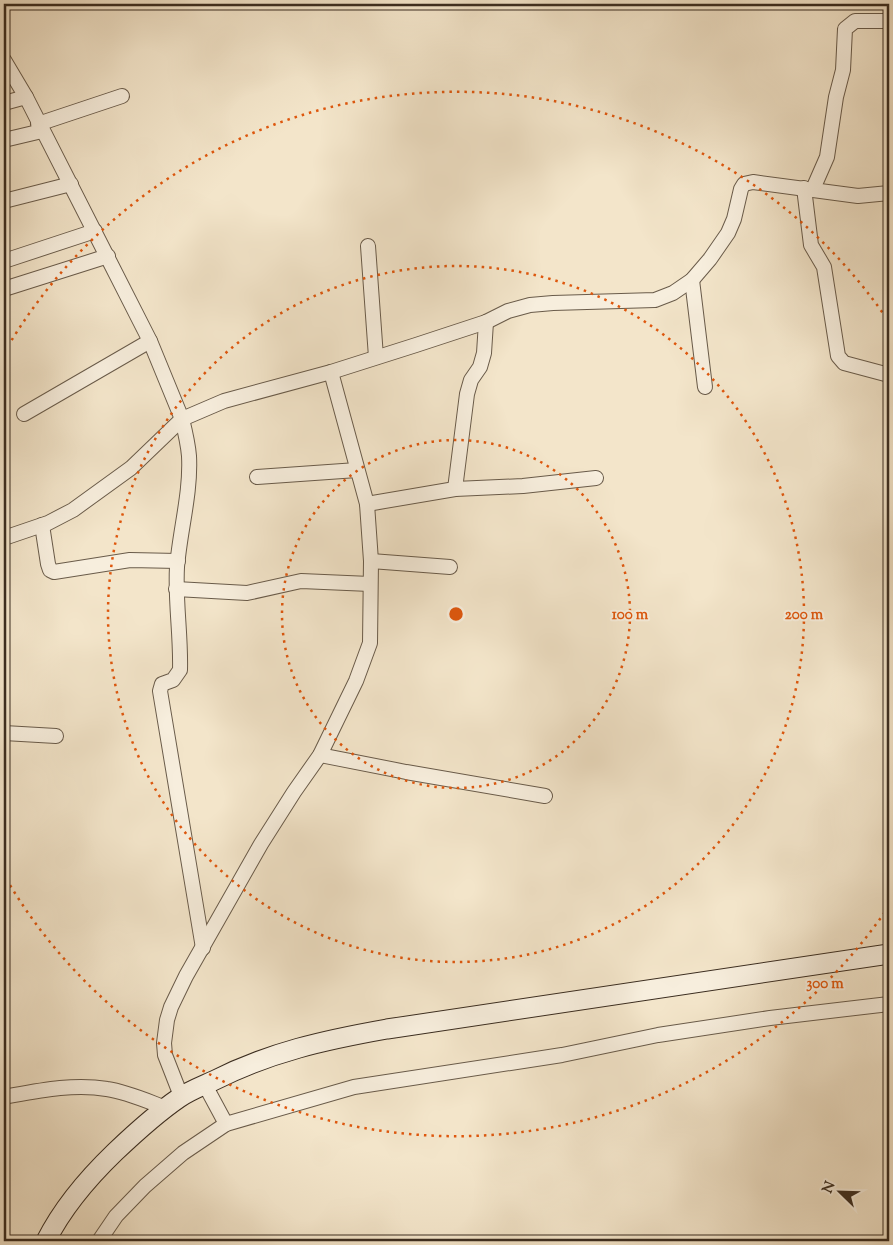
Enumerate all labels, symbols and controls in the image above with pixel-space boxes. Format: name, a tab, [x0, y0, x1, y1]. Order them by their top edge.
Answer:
centre of rings	[447, 605, 465, 623]
text: 100 m	[612, 605, 649, 626]
text: 200 m	[785, 605, 824, 626]
text: 300 m	[806, 974, 844, 995]
north arrow	[816, 1168, 866, 1218]
text: N	[818, 1179, 841, 1197]

